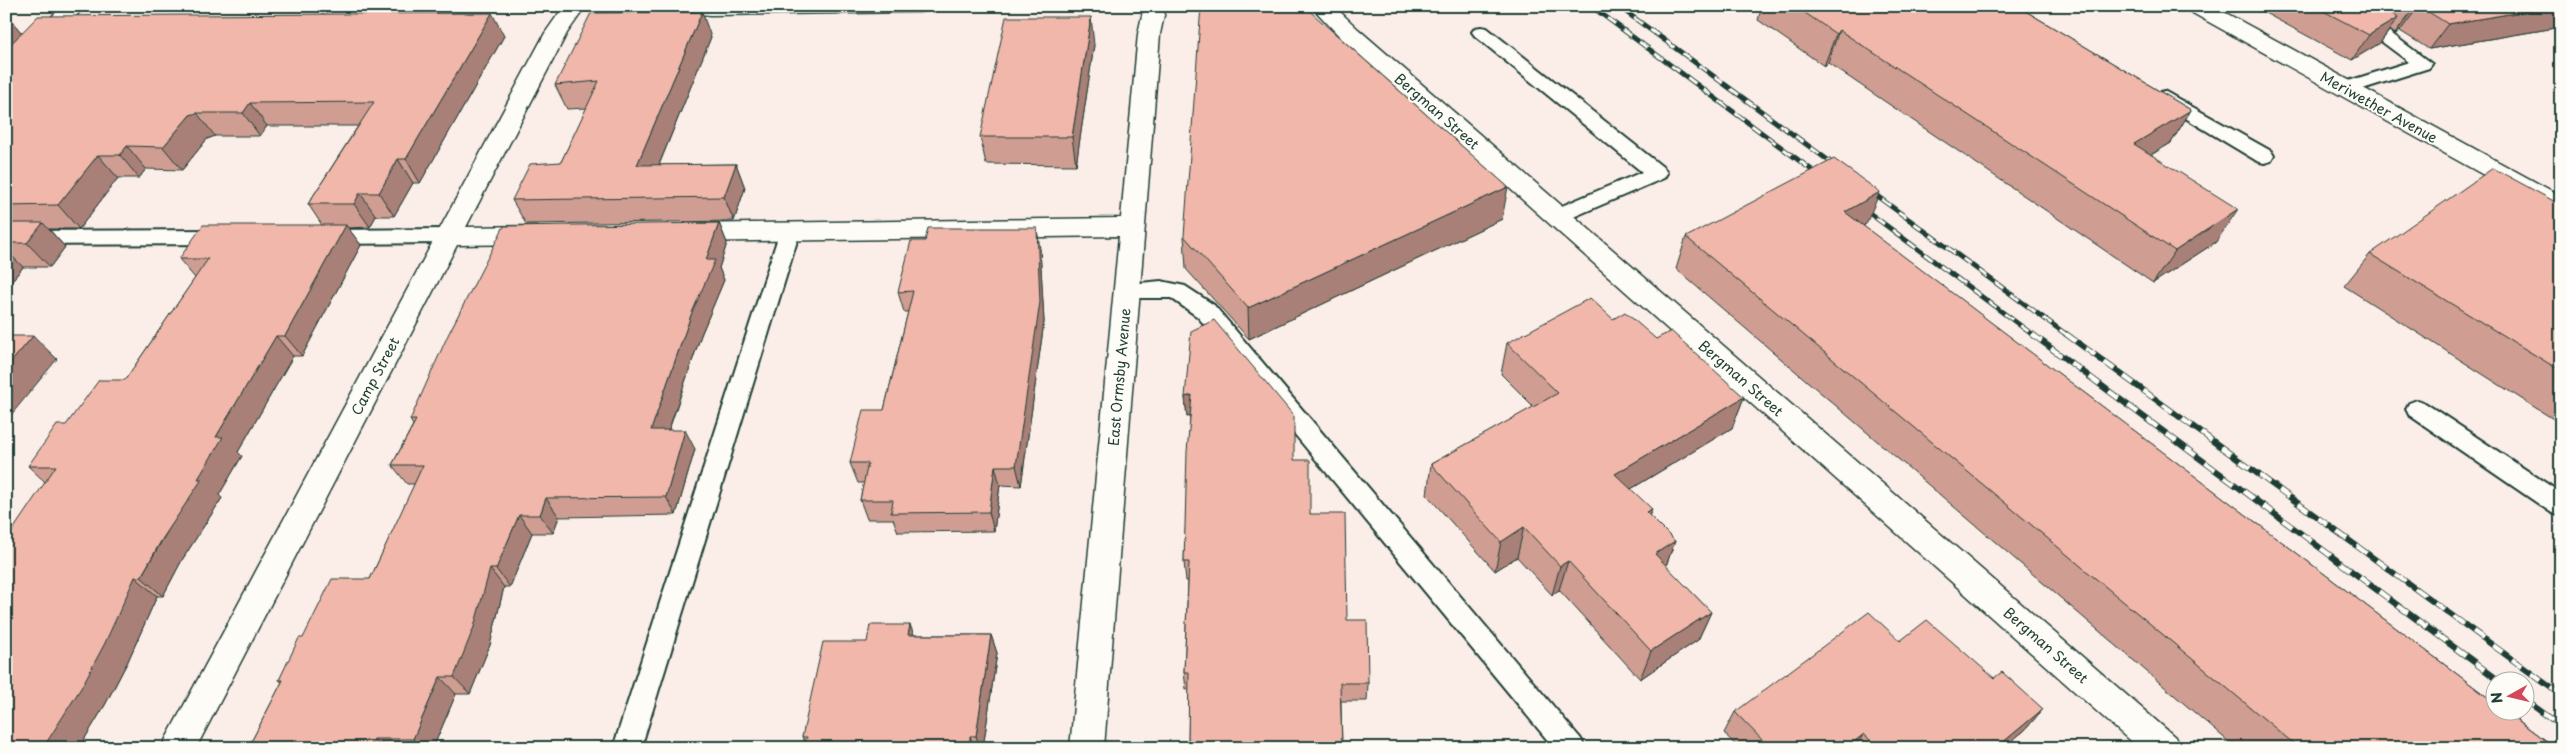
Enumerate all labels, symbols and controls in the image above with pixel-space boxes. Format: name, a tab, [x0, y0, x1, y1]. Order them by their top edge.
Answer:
street label: Meriwether Avenue	[2317, 66, 2442, 148]
street label: Bergman Street	[1390, 68, 1484, 154]
street label: East Ormsby Avenue	[1103, 307, 1136, 447]
street label: Camp Street	[346, 333, 405, 419]
street label: Bergman Street	[1694, 335, 1788, 421]
street label: Bergman Street	[1999, 602, 2093, 688]
north arrow	[2484, 672, 2534, 722]
text: N	[2485, 691, 2508, 705]

